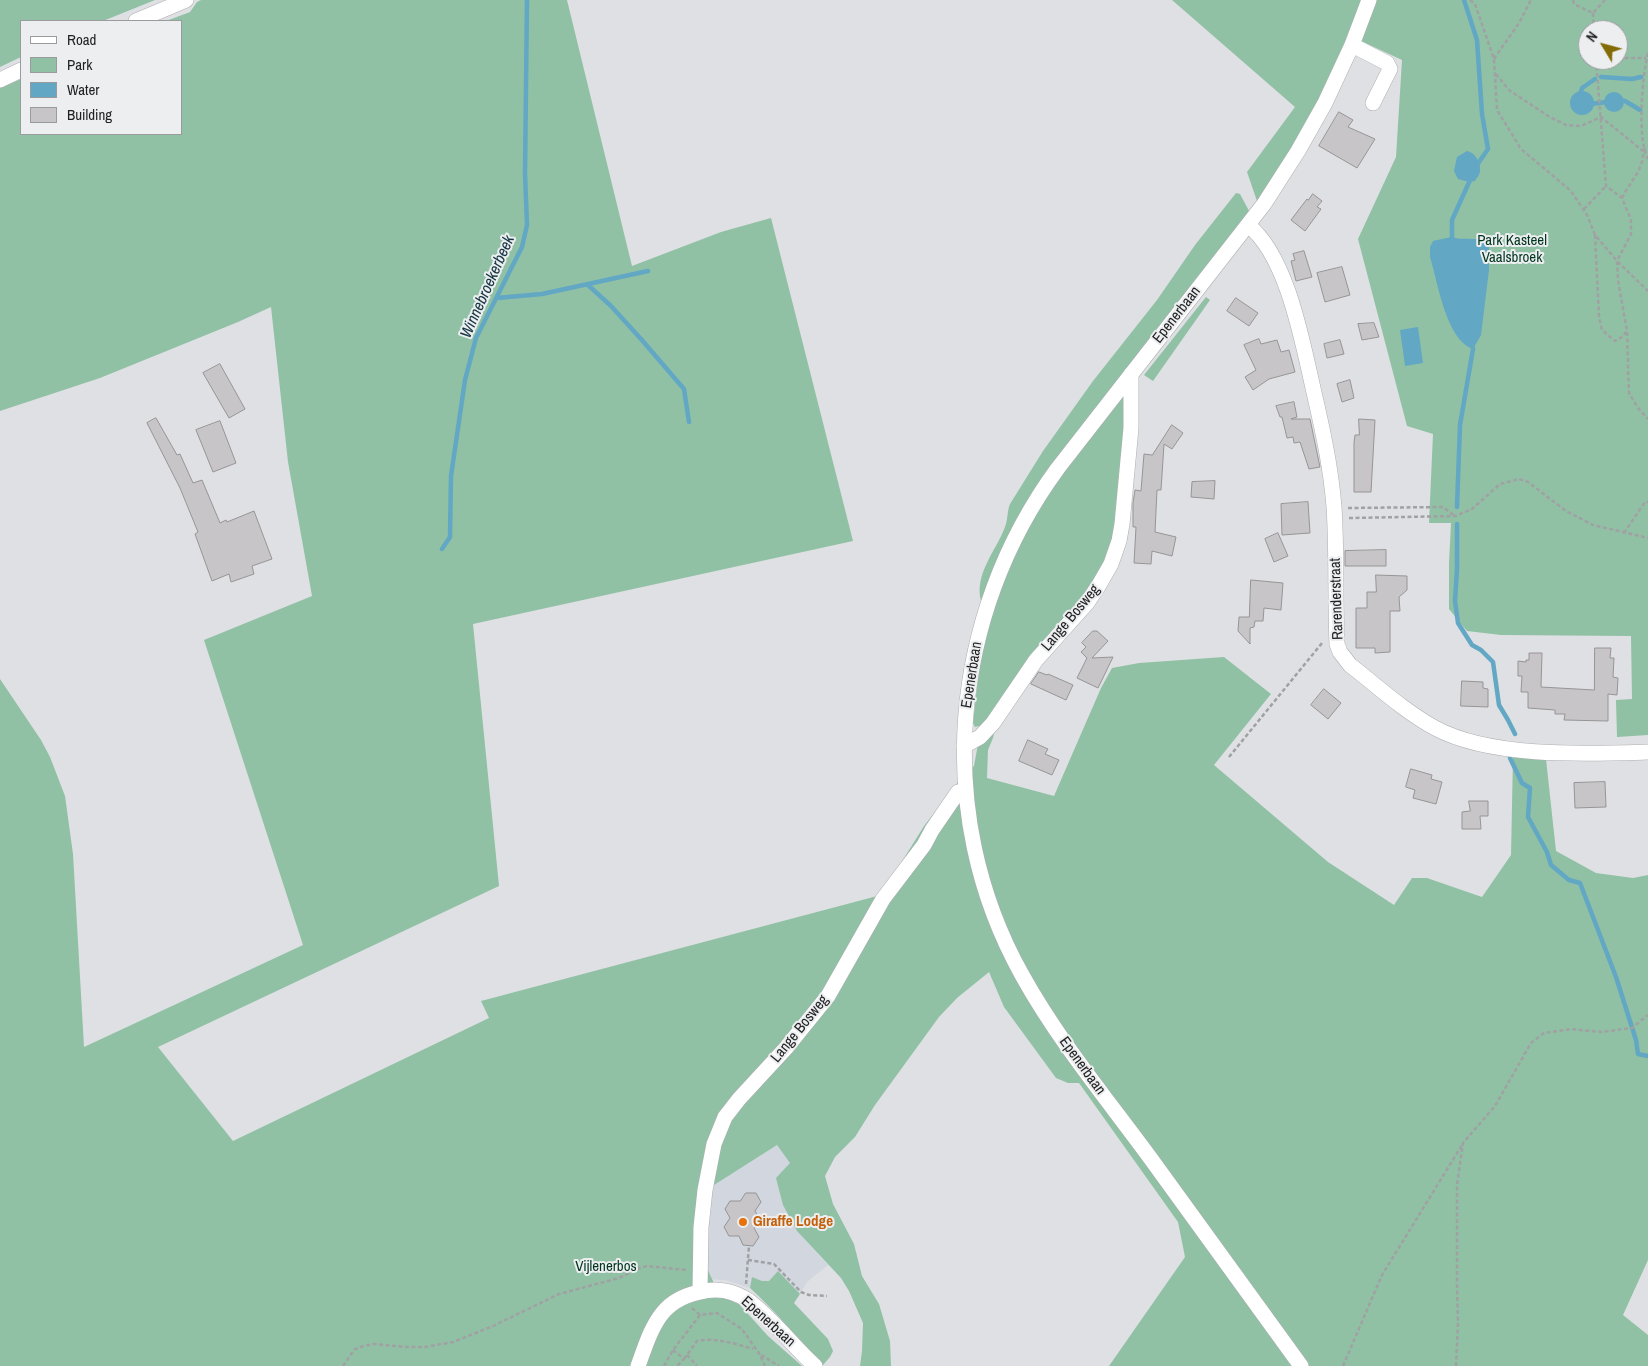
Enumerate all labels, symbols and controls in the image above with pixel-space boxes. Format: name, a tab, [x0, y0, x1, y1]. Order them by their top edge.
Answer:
legend	[20, 20, 182, 135]
north arrow	[1578, 20, 1628, 70]
text: N	[1582, 28, 1601, 45]
text: Road	[67, 29, 96, 50]
text: Park	[67, 54, 92, 75]
text: Water	[67, 79, 99, 100]
text: Building	[67, 104, 112, 125]
park label: Park Kasteel Vaalsbroek	[1477, 232, 1547, 267]
water label: Winnebroekerbeek	[457, 233, 519, 341]
street label: Epenerbaan	[1149, 283, 1205, 347]
street label: Rarenderstraat	[1327, 558, 1347, 640]
street label: Lange Bosweg	[1038, 581, 1104, 655]
street label: Epenerbaan	[958, 640, 986, 710]
street label: Lange Bosweg	[767, 992, 833, 1066]
street label: Epenerbaan	[1055, 1034, 1109, 1098]
place label: Giraffe Lodge	[753, 1213, 833, 1231]
marker: Giraffe Lodge	[737, 1216, 749, 1228]
park label: Vijlenerbos	[575, 1258, 637, 1276]
street label: Epenerbaan	[737, 1293, 799, 1351]

